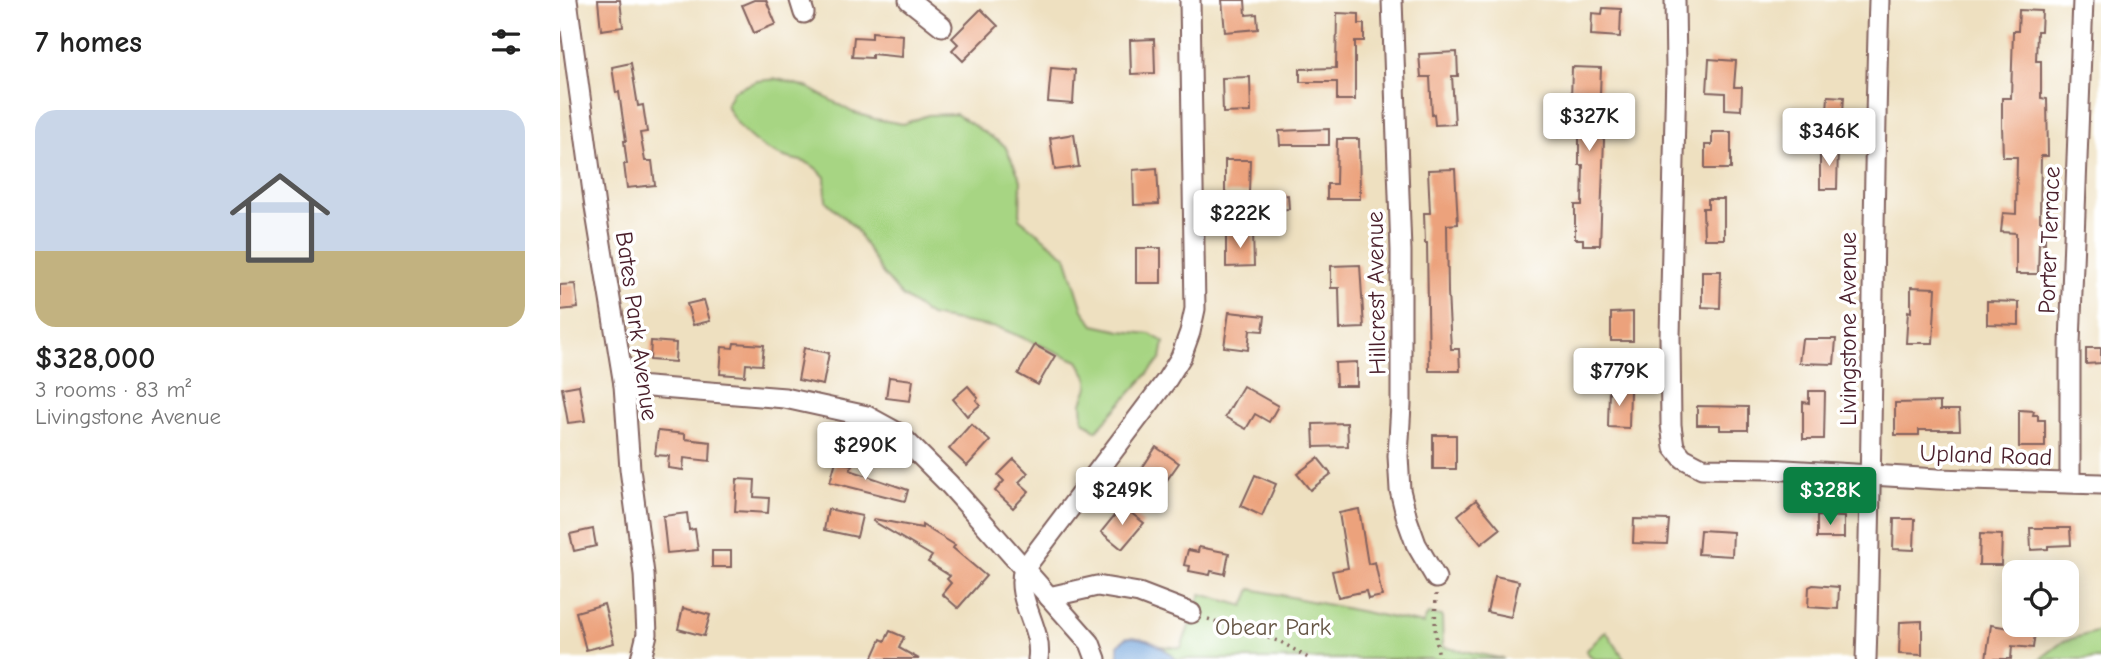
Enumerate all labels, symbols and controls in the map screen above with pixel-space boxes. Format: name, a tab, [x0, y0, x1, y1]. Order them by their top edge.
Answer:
icon: filters	[487, 23, 525, 61]
text: 7 homes	[35, 25, 142, 60]
pin: $327K	[1540, 94, 1638, 153]
text: $327K	[1559, 102, 1619, 129]
pin: $346K	[1780, 108, 1878, 168]
text: $346K	[1799, 117, 1859, 144]
icon: home	[217, 155, 343, 281]
street label: Porter Terrace	[2032, 166, 2066, 314]
pin: $222K	[1191, 190, 1289, 250]
text: $222K	[1209, 199, 1271, 226]
street label: Hillcrest Avenue	[1361, 211, 1391, 375]
street label: Bates Park Avenue	[610, 230, 664, 422]
street label: Livingstone Avenue	[1834, 232, 1862, 426]
text: $328,000	[35, 341, 155, 376]
pin: $779K	[1570, 348, 1668, 408]
text: $779K	[1589, 357, 1649, 384]
text: 3 rooms · 83 m²	[35, 376, 191, 403]
text: Livingstone Avenue	[35, 403, 221, 430]
pin: $290K	[816, 422, 914, 482]
text: $290K	[833, 431, 897, 458]
street label: Upland Road	[1919, 439, 2053, 471]
pin: $249K	[1073, 468, 1171, 527]
pin: $328K	[1781, 468, 1879, 527]
text: $249K	[1092, 476, 1152, 503]
text: $328K	[1799, 476, 1861, 503]
map controls	[2002, 560, 2079, 637]
button: locate	[2002, 560, 2079, 637]
park label: Obear Park	[1215, 613, 1331, 641]

